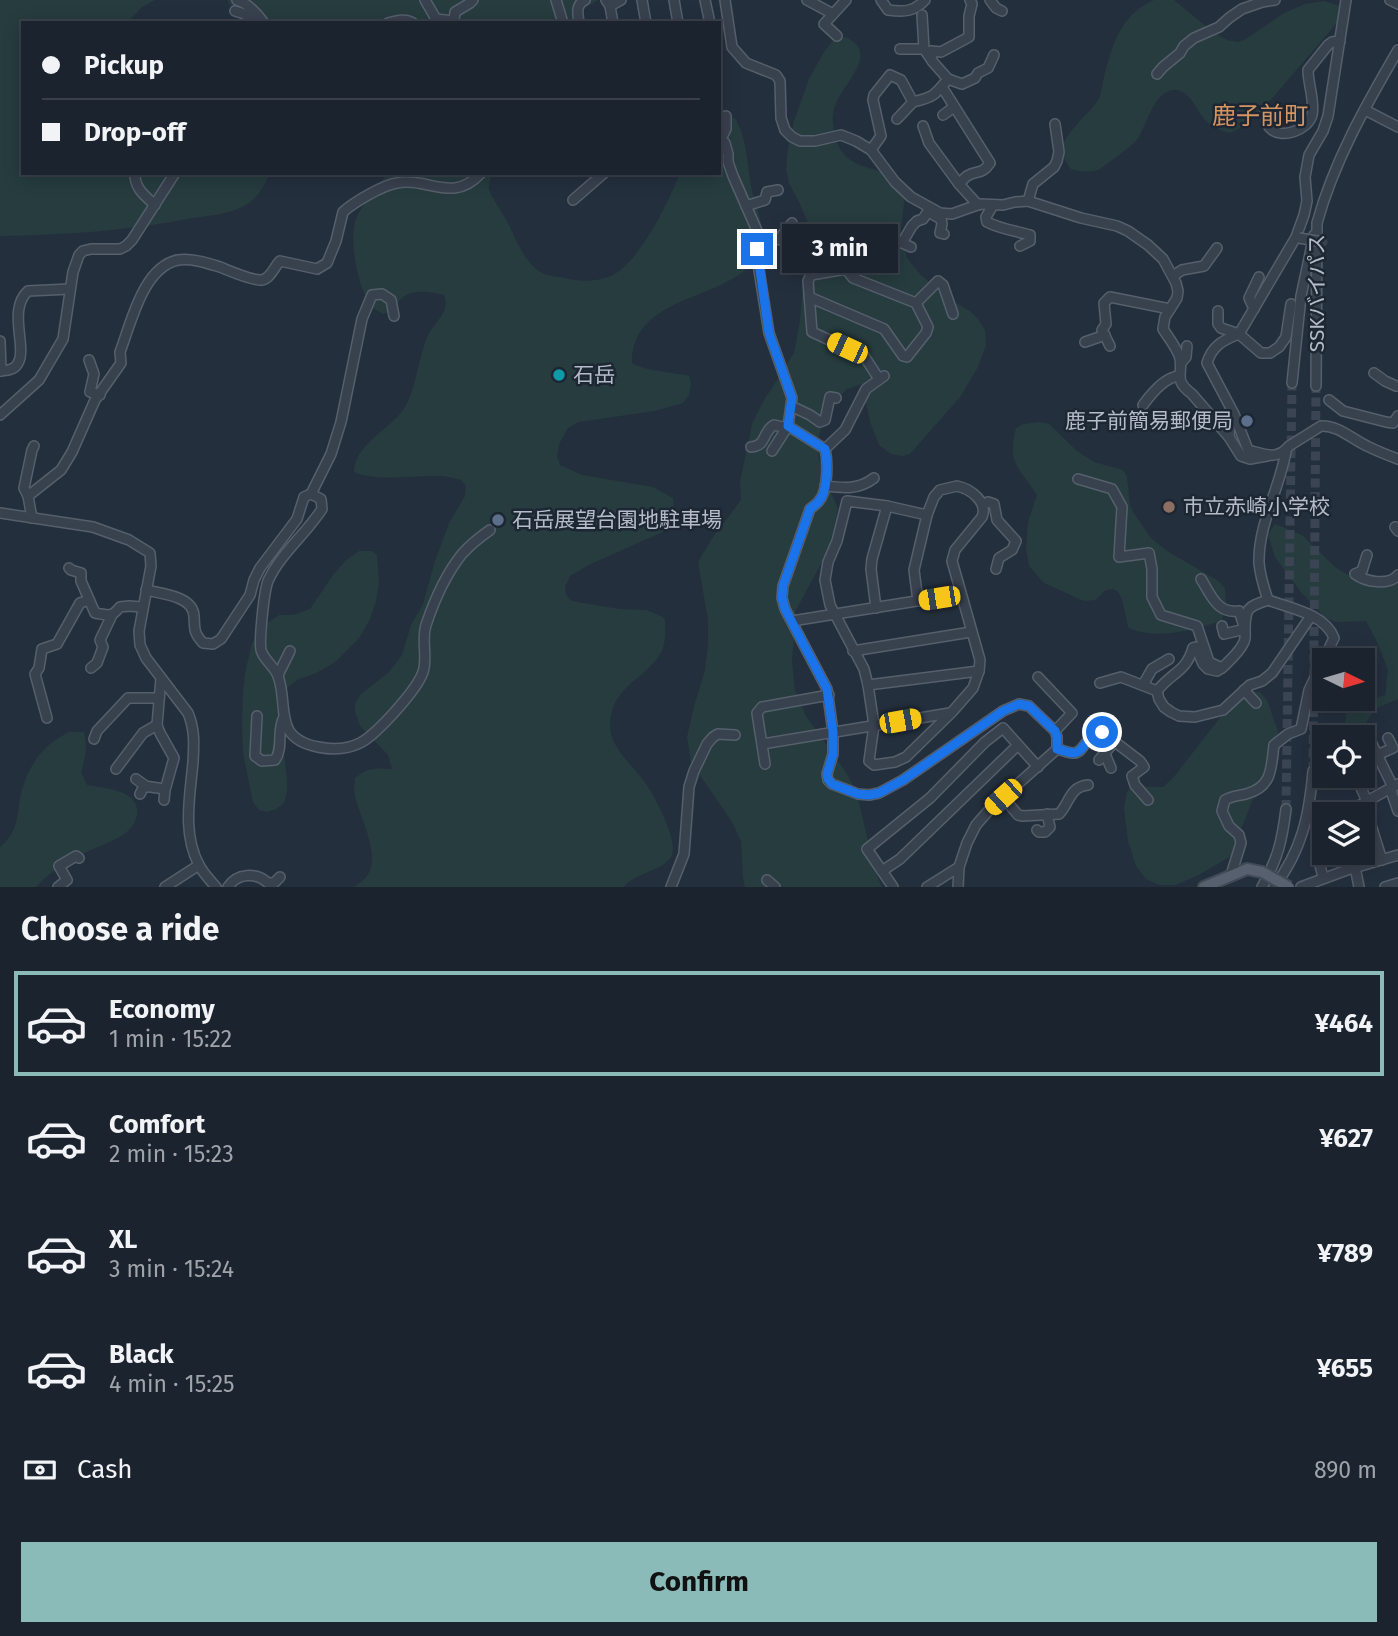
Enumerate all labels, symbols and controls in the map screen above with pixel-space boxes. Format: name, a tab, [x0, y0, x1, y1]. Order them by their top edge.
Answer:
text: Pickup	[84, 50, 164, 81]
district label: 鹿子前町	[1212, 102, 1308, 130]
text: Drop-off	[84, 117, 186, 148]
callout: 3 min	[782, 224, 897, 274]
route end	[741, 233, 773, 265]
text: 3 min	[812, 234, 868, 262]
street label: SSKバイパス	[1304, 234, 1330, 352]
car	[824, 330, 871, 366]
place label: 石岳	[573, 362, 615, 388]
marker: 石岳	[551, 367, 567, 383]
place label: 鹿子前簡易郵便局	[1065, 408, 1233, 434]
marker: 鹿子前簡易郵便局	[1239, 413, 1255, 429]
place label: 市立赤崎小学校	[1183, 494, 1330, 520]
marker: 市立赤崎小学校	[1161, 499, 1177, 515]
place label: 石岳展望台園地駐車場	[512, 507, 722, 533]
marker: 石岳展望台園地駐車場	[490, 512, 506, 528]
car	[917, 584, 962, 612]
north arrow	[1312, 648, 1376, 710]
map controls	[1312, 648, 1375, 865]
car	[878, 707, 923, 735]
route start	[1086, 716, 1118, 748]
button: locate	[1312, 725, 1375, 788]
car	[981, 775, 1026, 819]
button: layers	[1312, 802, 1375, 865]
text: Choose a ride	[21, 910, 219, 948]
icon: car	[25, 992, 88, 1055]
text: Economy	[109, 994, 215, 1025]
text: ¥464	[1315, 1008, 1373, 1039]
text: 1 min · 15:22	[109, 1025, 232, 1053]
icon: car	[25, 1107, 88, 1170]
text: Comfort	[109, 1109, 205, 1140]
text: ¥627	[1319, 1123, 1373, 1154]
text: 2 min · 15:23	[109, 1140, 234, 1168]
icon: car	[25, 1222, 88, 1285]
text: XL	[109, 1224, 137, 1255]
text: ¥789	[1317, 1238, 1373, 1269]
text: 3 min · 15:24	[109, 1255, 234, 1283]
icon: car	[25, 1337, 88, 1400]
text: Black	[109, 1339, 174, 1370]
text: ¥655	[1317, 1353, 1373, 1384]
text: 4 min · 15:25	[109, 1370, 235, 1398]
icon: cash	[21, 1451, 59, 1489]
text: Cash	[77, 1454, 133, 1485]
text: 890 m	[1314, 1456, 1377, 1484]
button: Confirm	[21, 1542, 1377, 1622]

